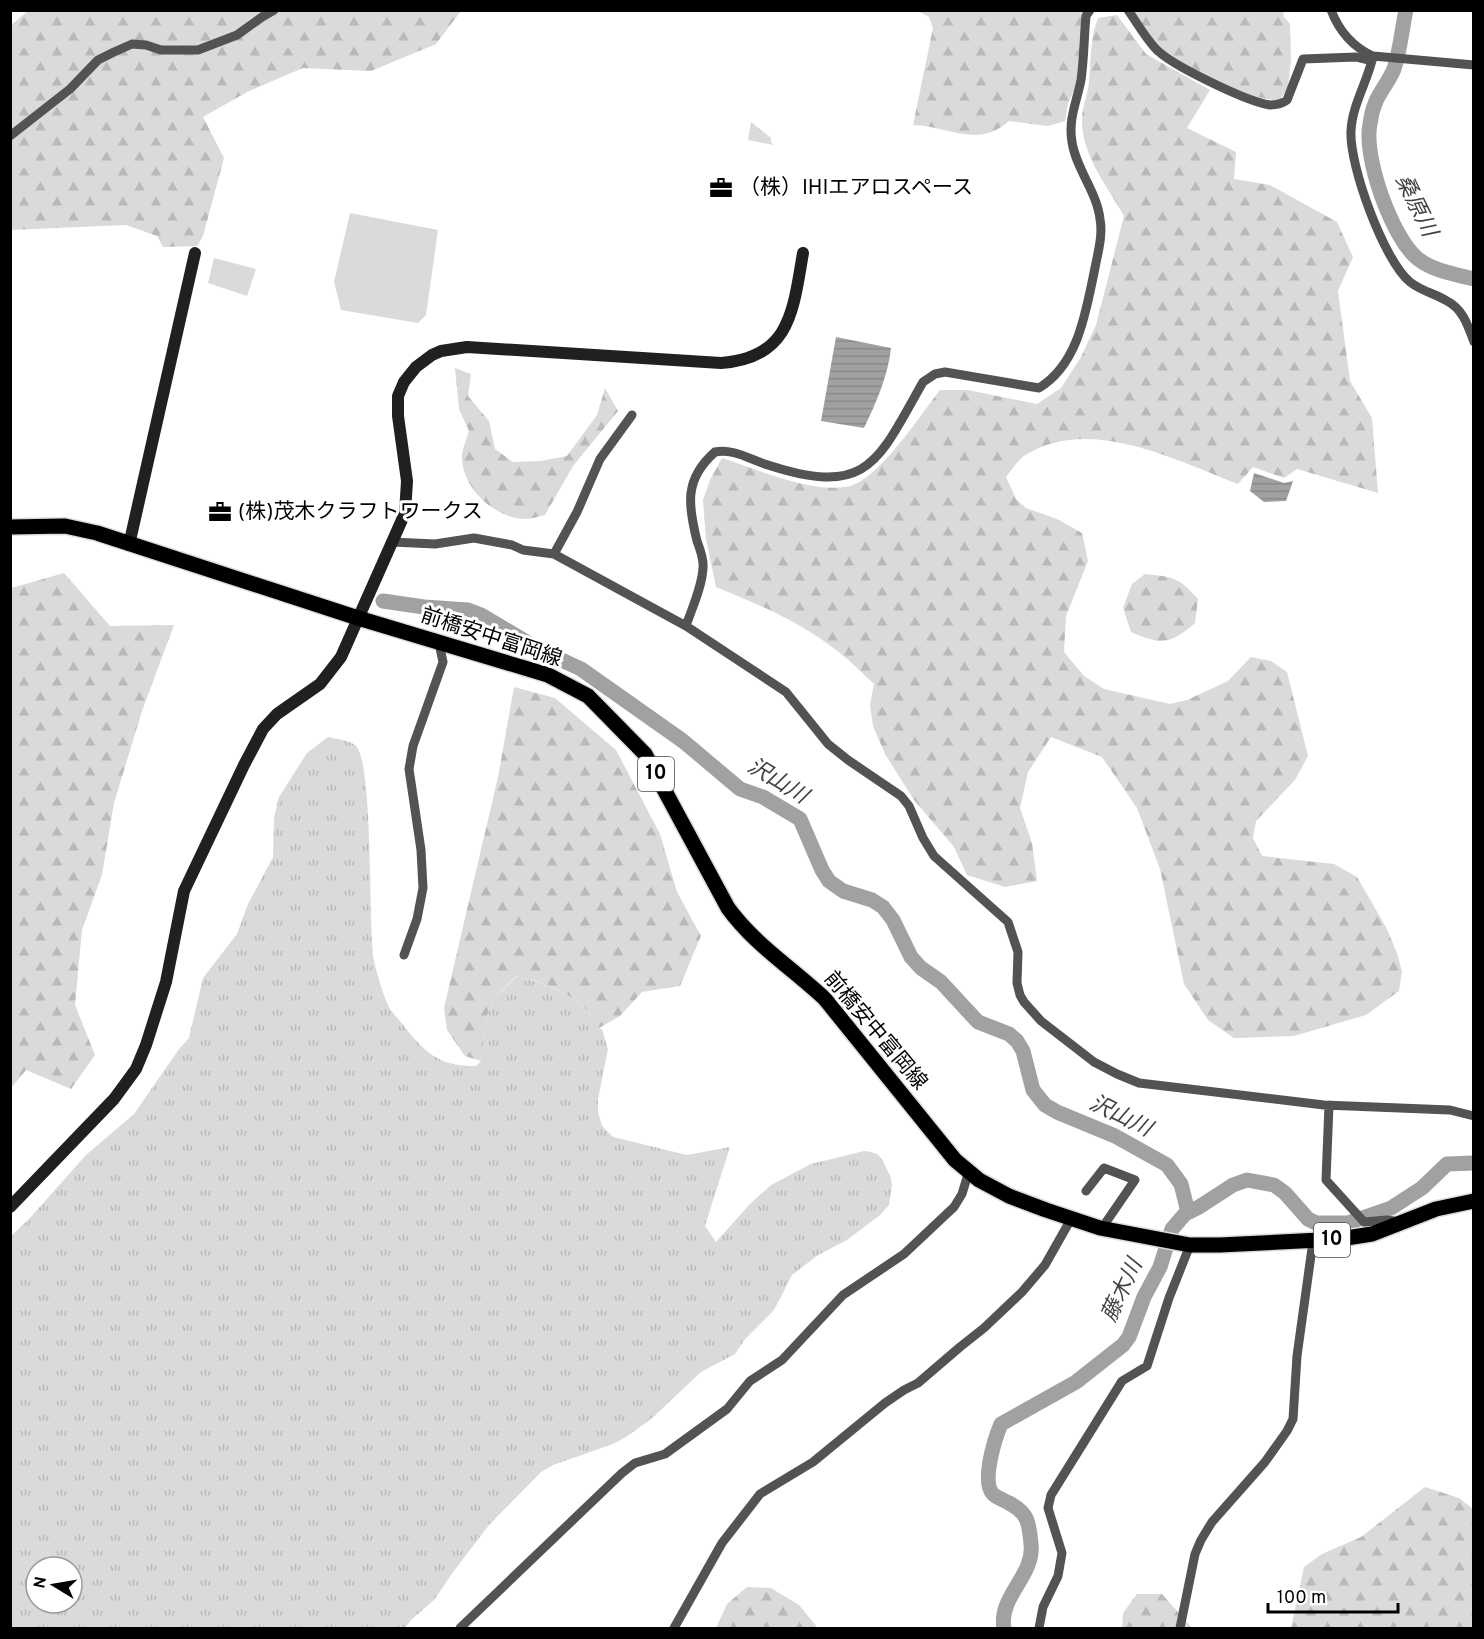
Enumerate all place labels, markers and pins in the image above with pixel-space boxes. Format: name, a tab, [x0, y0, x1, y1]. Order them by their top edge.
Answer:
office icon: （株）IHIエアロスペース	[708, 175, 734, 201]
place label: （株）IHIエアロスペース	[739, 175, 973, 202]
office icon: (株)茂木クラフトワークス	[207, 499, 233, 525]
place label: (株)茂木クラフトワークス	[238, 499, 483, 526]

